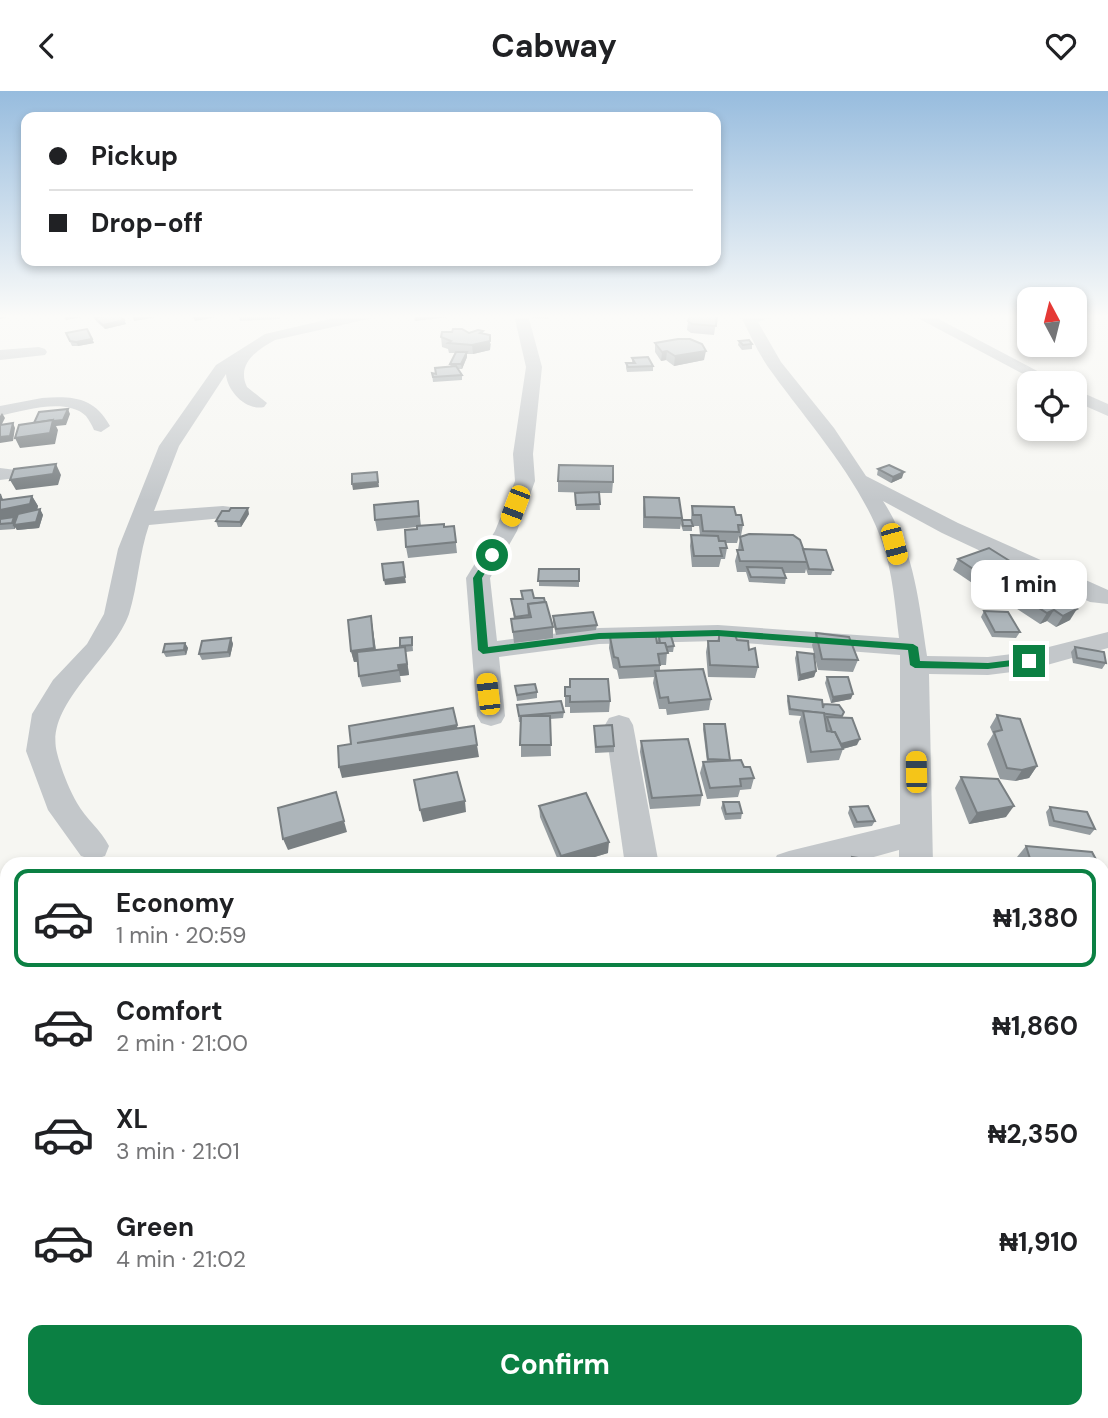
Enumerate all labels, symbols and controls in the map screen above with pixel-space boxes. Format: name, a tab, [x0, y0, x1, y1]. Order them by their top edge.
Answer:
text: Cabway	[491, 25, 617, 67]
icon: back	[28, 27, 66, 65]
icon: heart	[1042, 27, 1080, 65]
text: Pickup	[91, 139, 178, 173]
text: Drop-off	[91, 206, 203, 240]
north arrow	[1017, 287, 1087, 357]
map controls	[1017, 287, 1087, 441]
button: locate	[1017, 371, 1087, 441]
car	[498, 483, 533, 529]
car	[879, 521, 910, 567]
route start	[476, 539, 508, 571]
callout: 1 min	[971, 559, 1087, 609]
text: 1 min	[1001, 569, 1057, 599]
route end	[1013, 645, 1045, 677]
car	[476, 672, 501, 716]
car	[906, 751, 927, 793]
text: Economy	[116, 886, 234, 920]
icon: car	[32, 887, 95, 950]
text: ₦1,380	[993, 901, 1078, 935]
text: 1 min · 20:59	[116, 920, 247, 950]
text: Comfort	[116, 994, 222, 1028]
icon: car	[32, 995, 95, 1058]
text: ₦1,860	[992, 1009, 1078, 1043]
text: 2 min · 21:00	[116, 1028, 248, 1058]
text: XL	[116, 1102, 148, 1136]
icon: car	[32, 1103, 95, 1166]
text: ₦2,350	[988, 1117, 1078, 1151]
text: 3 min · 21:01	[116, 1136, 240, 1166]
text: Green	[116, 1210, 194, 1244]
icon: car	[32, 1211, 95, 1274]
text: ₦1,910	[999, 1225, 1078, 1259]
text: 4 min · 21:02	[116, 1244, 246, 1274]
button: Confirm	[28, 1325, 1082, 1405]

